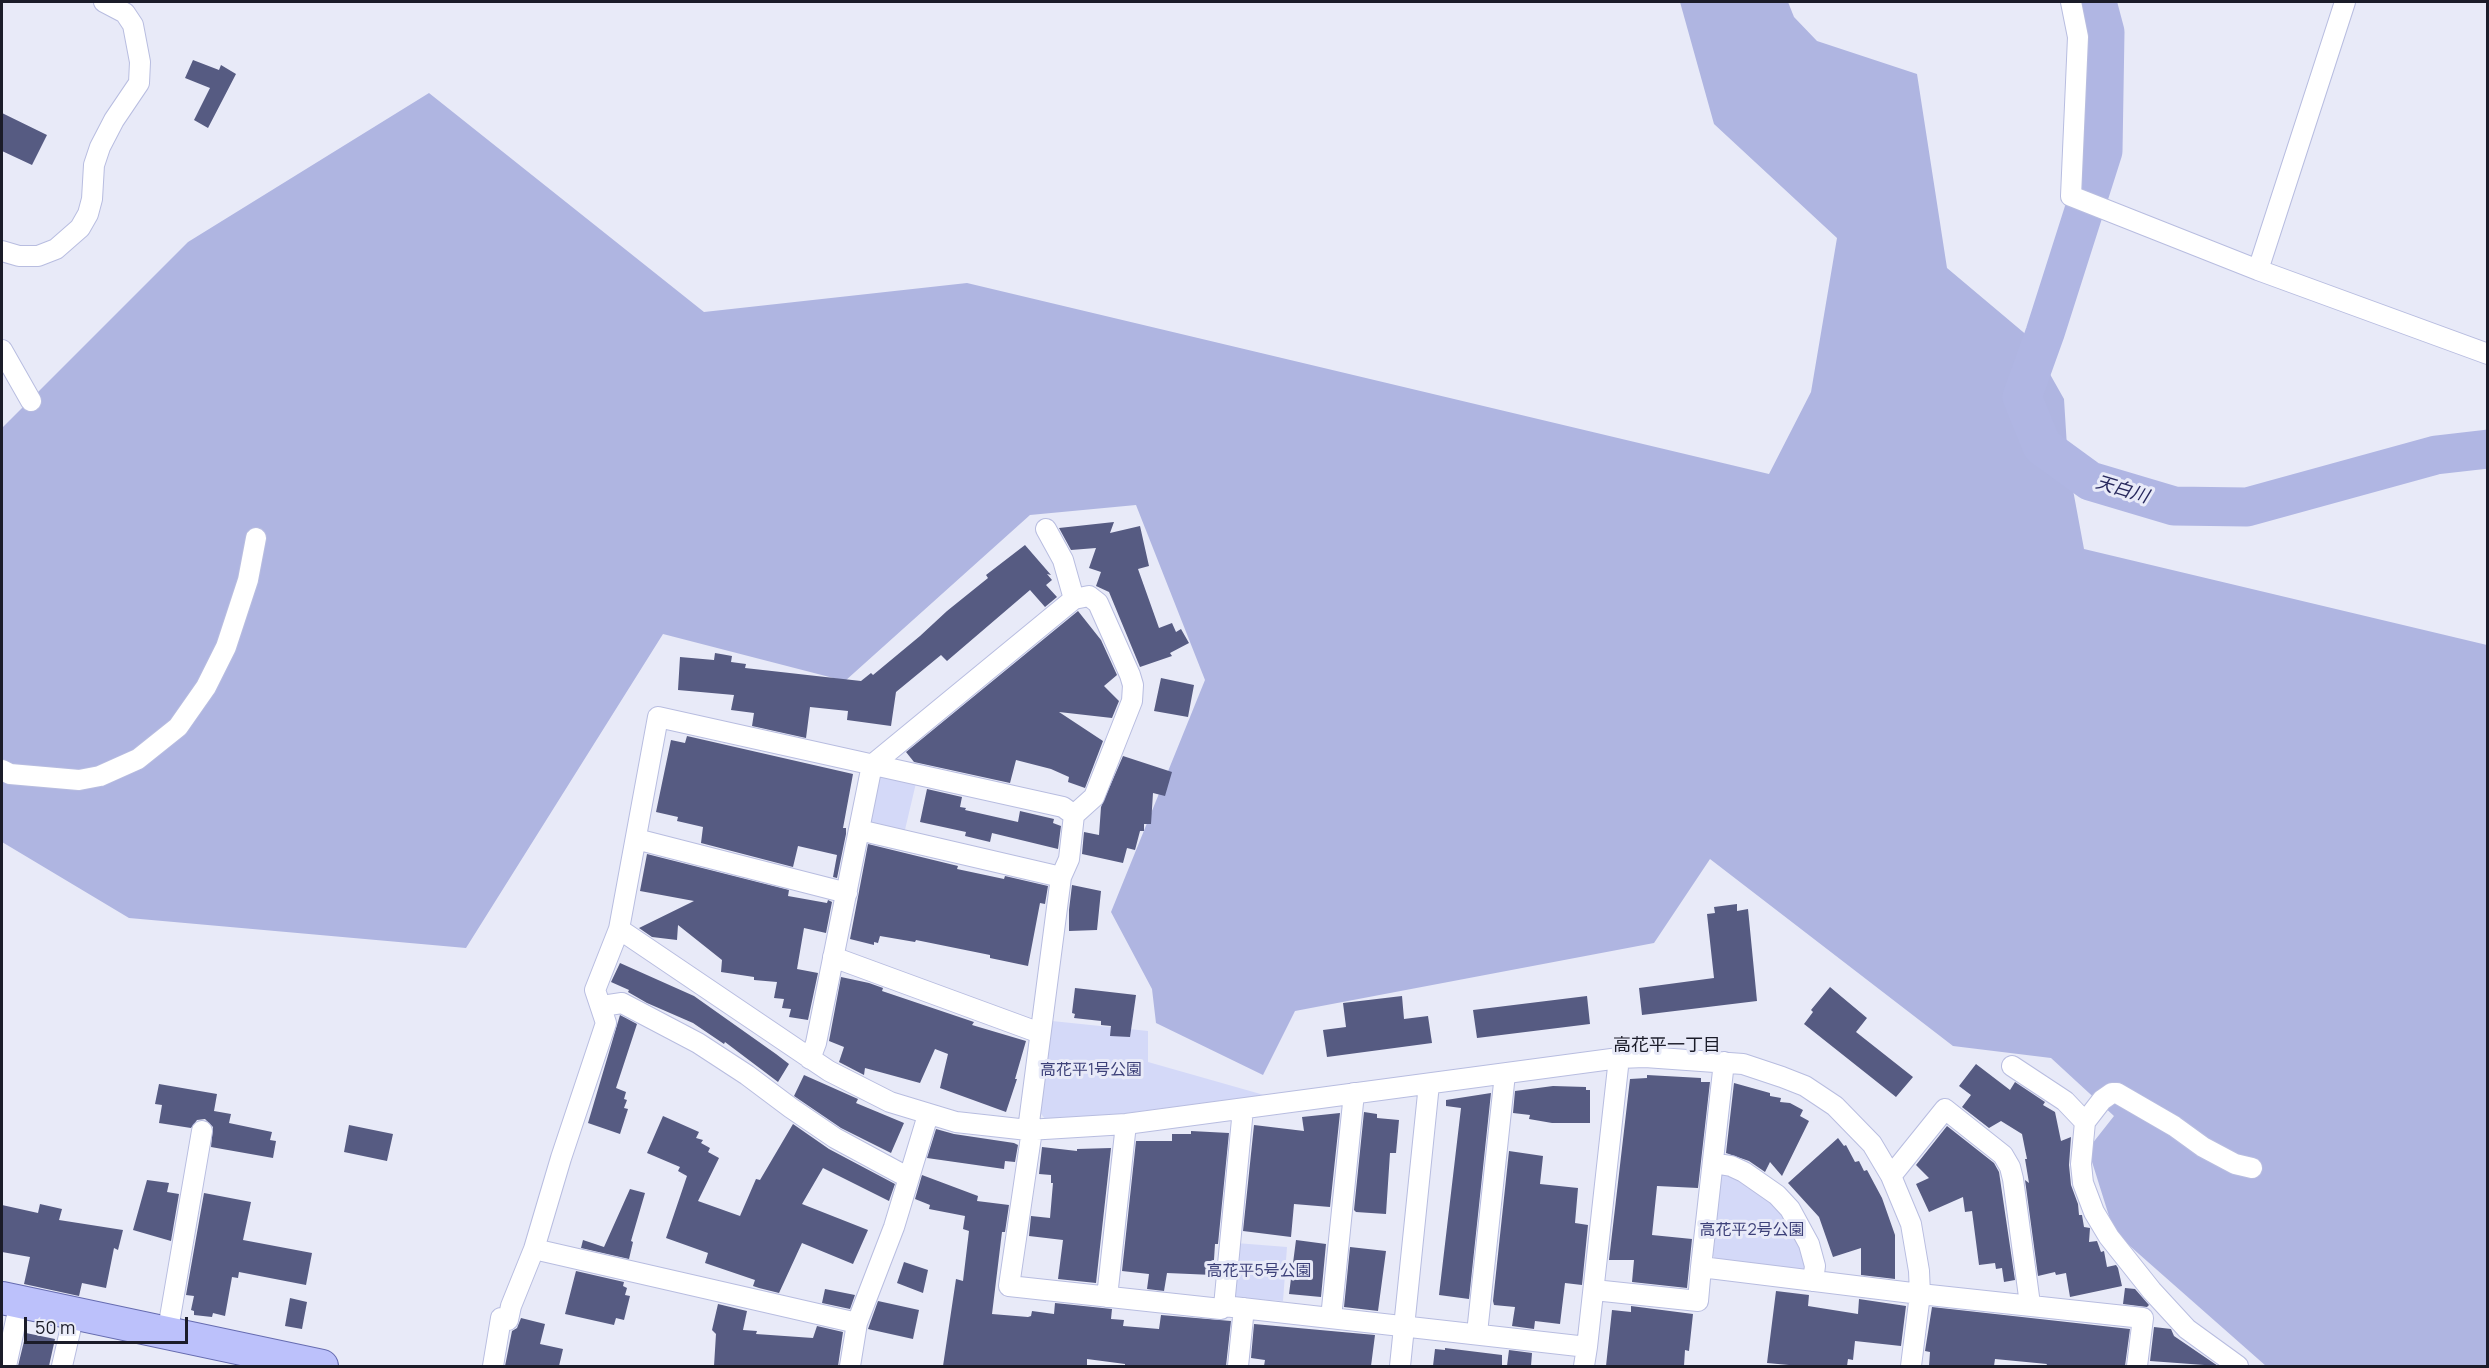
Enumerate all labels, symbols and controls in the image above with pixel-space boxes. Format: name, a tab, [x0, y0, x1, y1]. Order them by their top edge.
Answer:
water label: 天白川	[2093, 472, 2151, 508]
district label: 高花平一丁目	[1613, 1035, 1721, 1057]
park label: 高花平1号公園	[1040, 1061, 1142, 1081]
park label: 高花平2号公園	[1699, 1221, 1805, 1241]
park label: 高花平5号公園	[1206, 1262, 1312, 1282]
scale bar	[27, 1305, 190, 1343]
text: 50 m	[35, 1315, 75, 1339]

